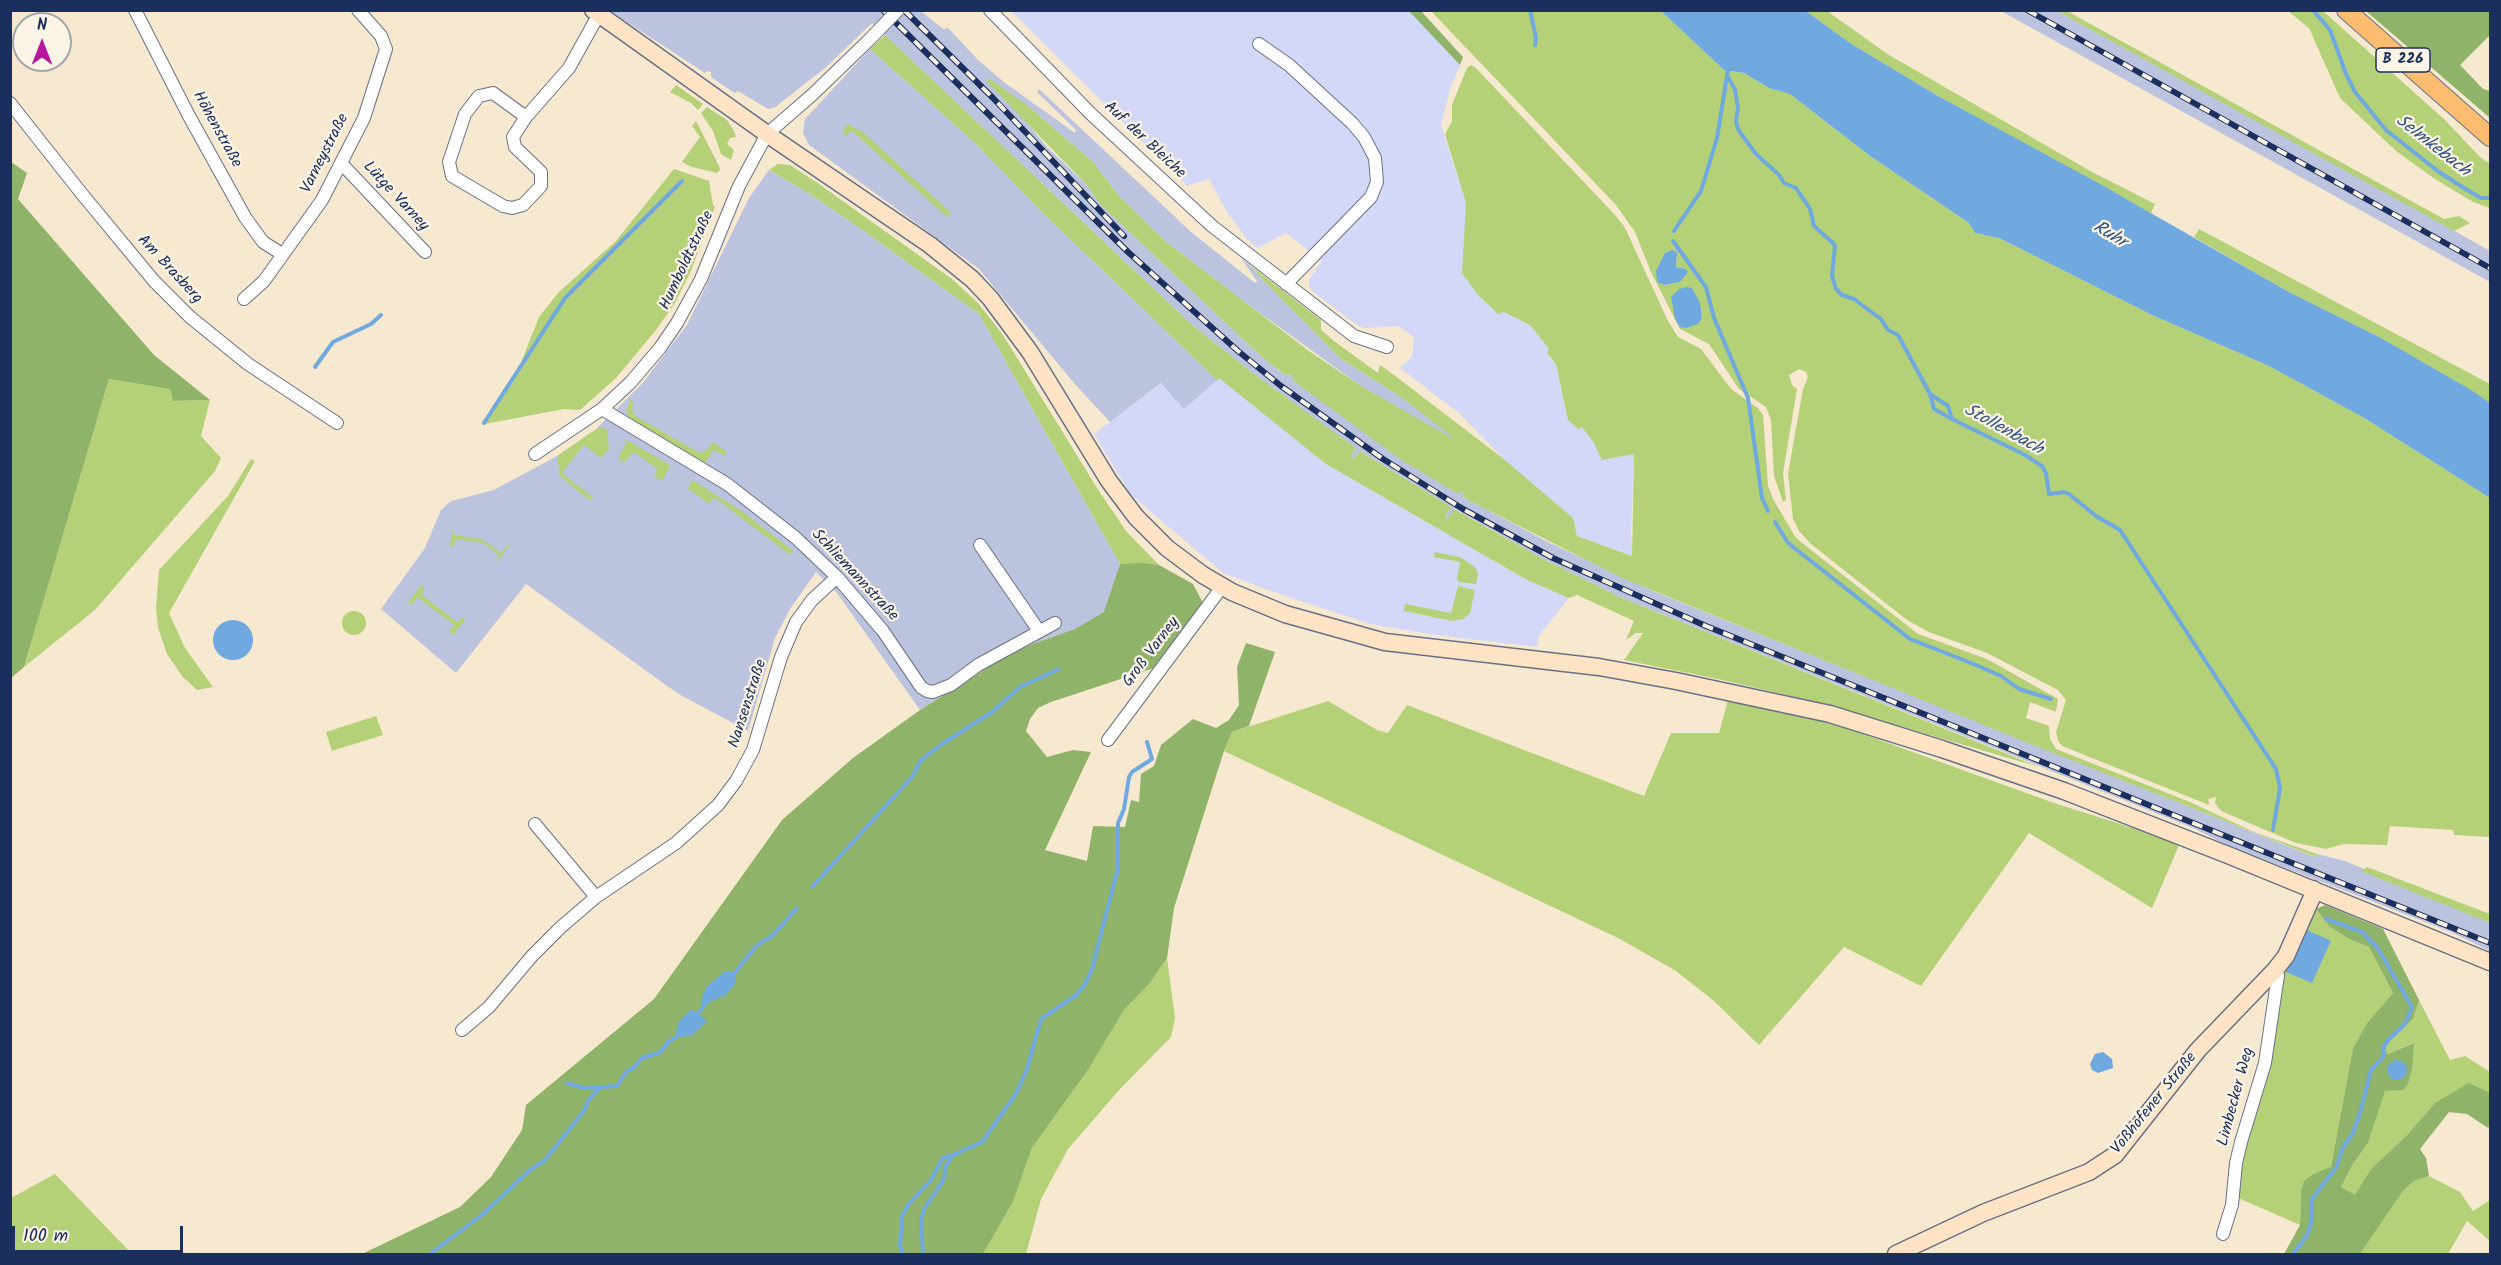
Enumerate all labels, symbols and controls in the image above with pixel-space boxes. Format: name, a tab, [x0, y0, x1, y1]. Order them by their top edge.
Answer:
north arrow	[12, 12, 72, 72]
text: N	[37, 13, 47, 38]
road number: B 226	[2376, 48, 2430, 72]
street label: Höhenstraße	[187, 88, 245, 172]
street label: Auf der Bleiche	[1099, 98, 1189, 184]
street label: Varneystraße	[298, 111, 354, 197]
water label: Selmkebach	[2390, 111, 2474, 183]
street label: Lütge Varney	[358, 158, 432, 236]
street label: Humboldtstraße	[657, 208, 719, 314]
water label: Ruhr	[2089, 218, 2129, 254]
street label: Am Brasberg	[132, 232, 206, 308]
water label: Stollenbach	[1960, 401, 2046, 461]
street label: Schliemannstraße	[806, 526, 902, 626]
street label: Groß Varney	[1119, 614, 1185, 692]
street label: Nansenstraße	[726, 657, 772, 751]
street label: Limbecker Weg	[2215, 1045, 2259, 1149]
street label: Voßhöfener Straße	[2108, 1049, 2202, 1159]
scale bar	[15, 1214, 186, 1252]
text: 100 m	[23, 1222, 68, 1251]

